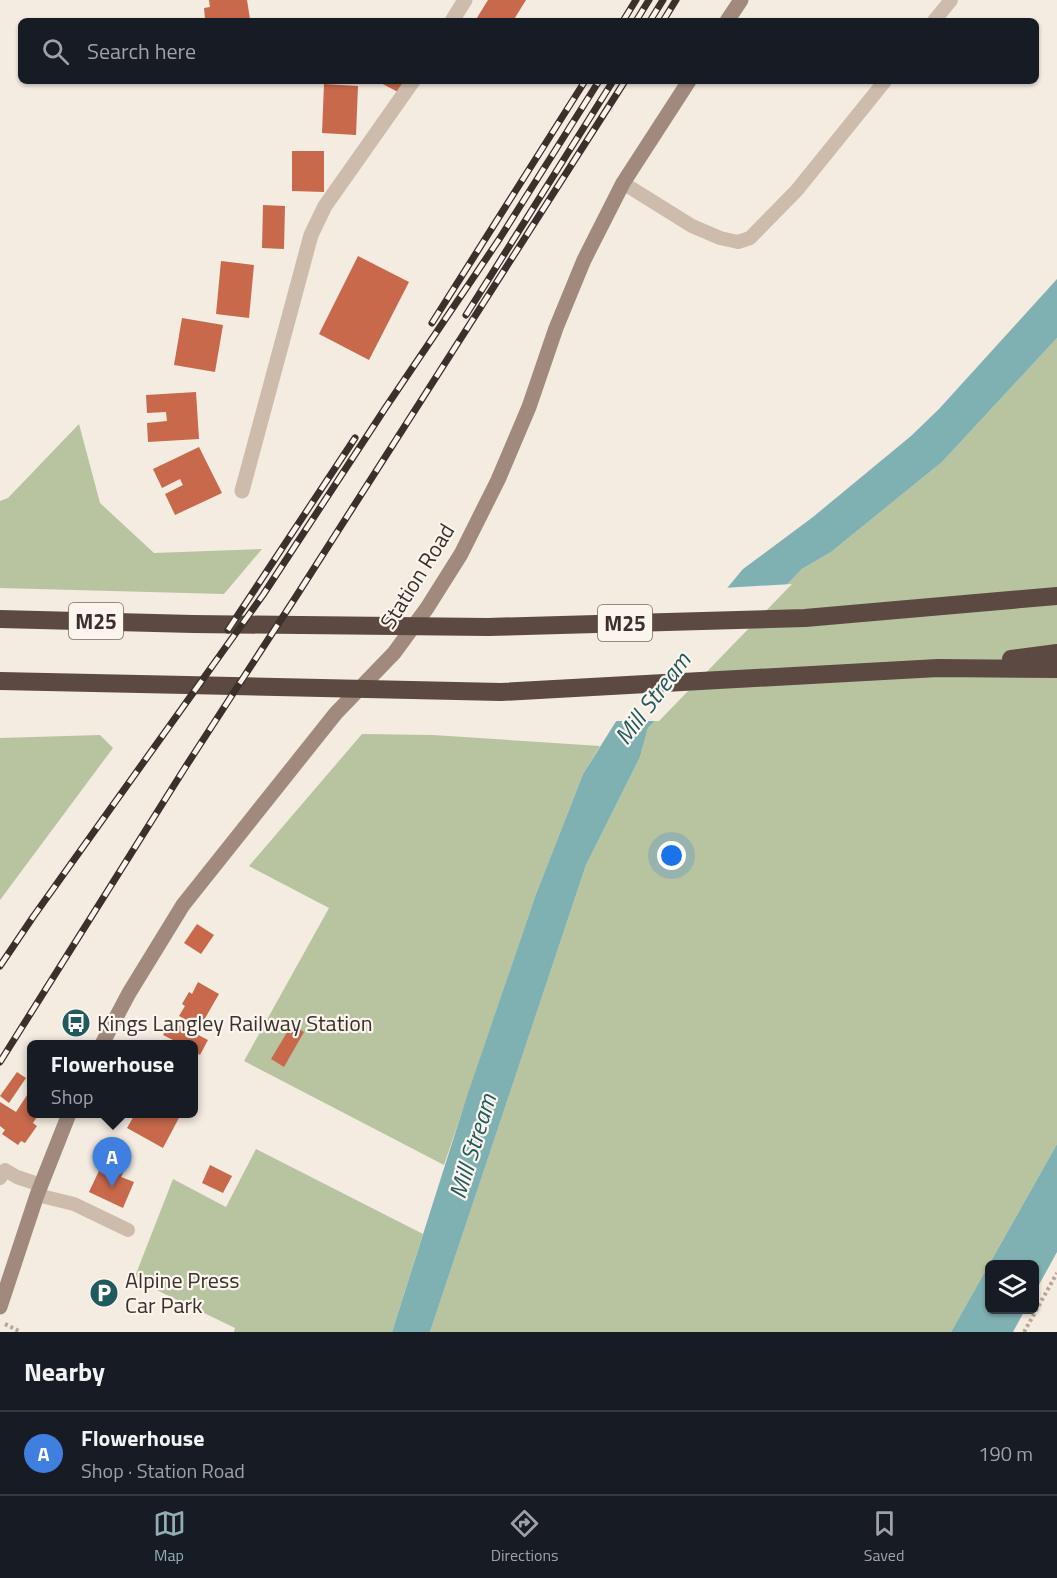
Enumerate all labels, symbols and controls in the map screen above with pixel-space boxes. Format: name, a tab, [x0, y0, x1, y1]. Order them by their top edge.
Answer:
search box	[18, 18, 1039, 84]
text: Search here	[87, 34, 196, 68]
icon: search	[39, 35, 72, 68]
street label: Station Road	[371, 517, 463, 635]
road number: M25	[69, 603, 123, 639]
road number: M25	[598, 605, 652, 641]
water label: Mill Stream	[605, 643, 700, 752]
your location	[657, 841, 686, 870]
place label: Kings Langley Railway Station	[97, 1006, 373, 1040]
bus stop icon: Kings Langley Railway Station	[60, 1007, 92, 1039]
popup	[27, 1040, 198, 1118]
text: Flowerhouse	[51, 1047, 174, 1081]
text: Shop	[51, 1081, 94, 1112]
water label: Mill Stream	[439, 1088, 505, 1203]
pin: A	[92, 1138, 132, 1187]
map controls	[985, 1260, 1039, 1314]
button: layers	[985, 1260, 1039, 1314]
place label: Alpine Press Car Park	[125, 1263, 239, 1322]
parking icon: Alpine Press Car Park	[88, 1277, 120, 1309]
text: Nearby	[24, 1352, 105, 1391]
text: Flowerhouse	[81, 1421, 204, 1455]
text: A	[37, 1438, 50, 1469]
text: 190 m	[978, 1438, 1033, 1469]
text: Shop · Station Road	[81, 1455, 245, 1486]
tab: Map	[153, 1507, 186, 1567]
tab: Directions	[491, 1507, 559, 1567]
tab: Saved	[864, 1507, 904, 1567]

